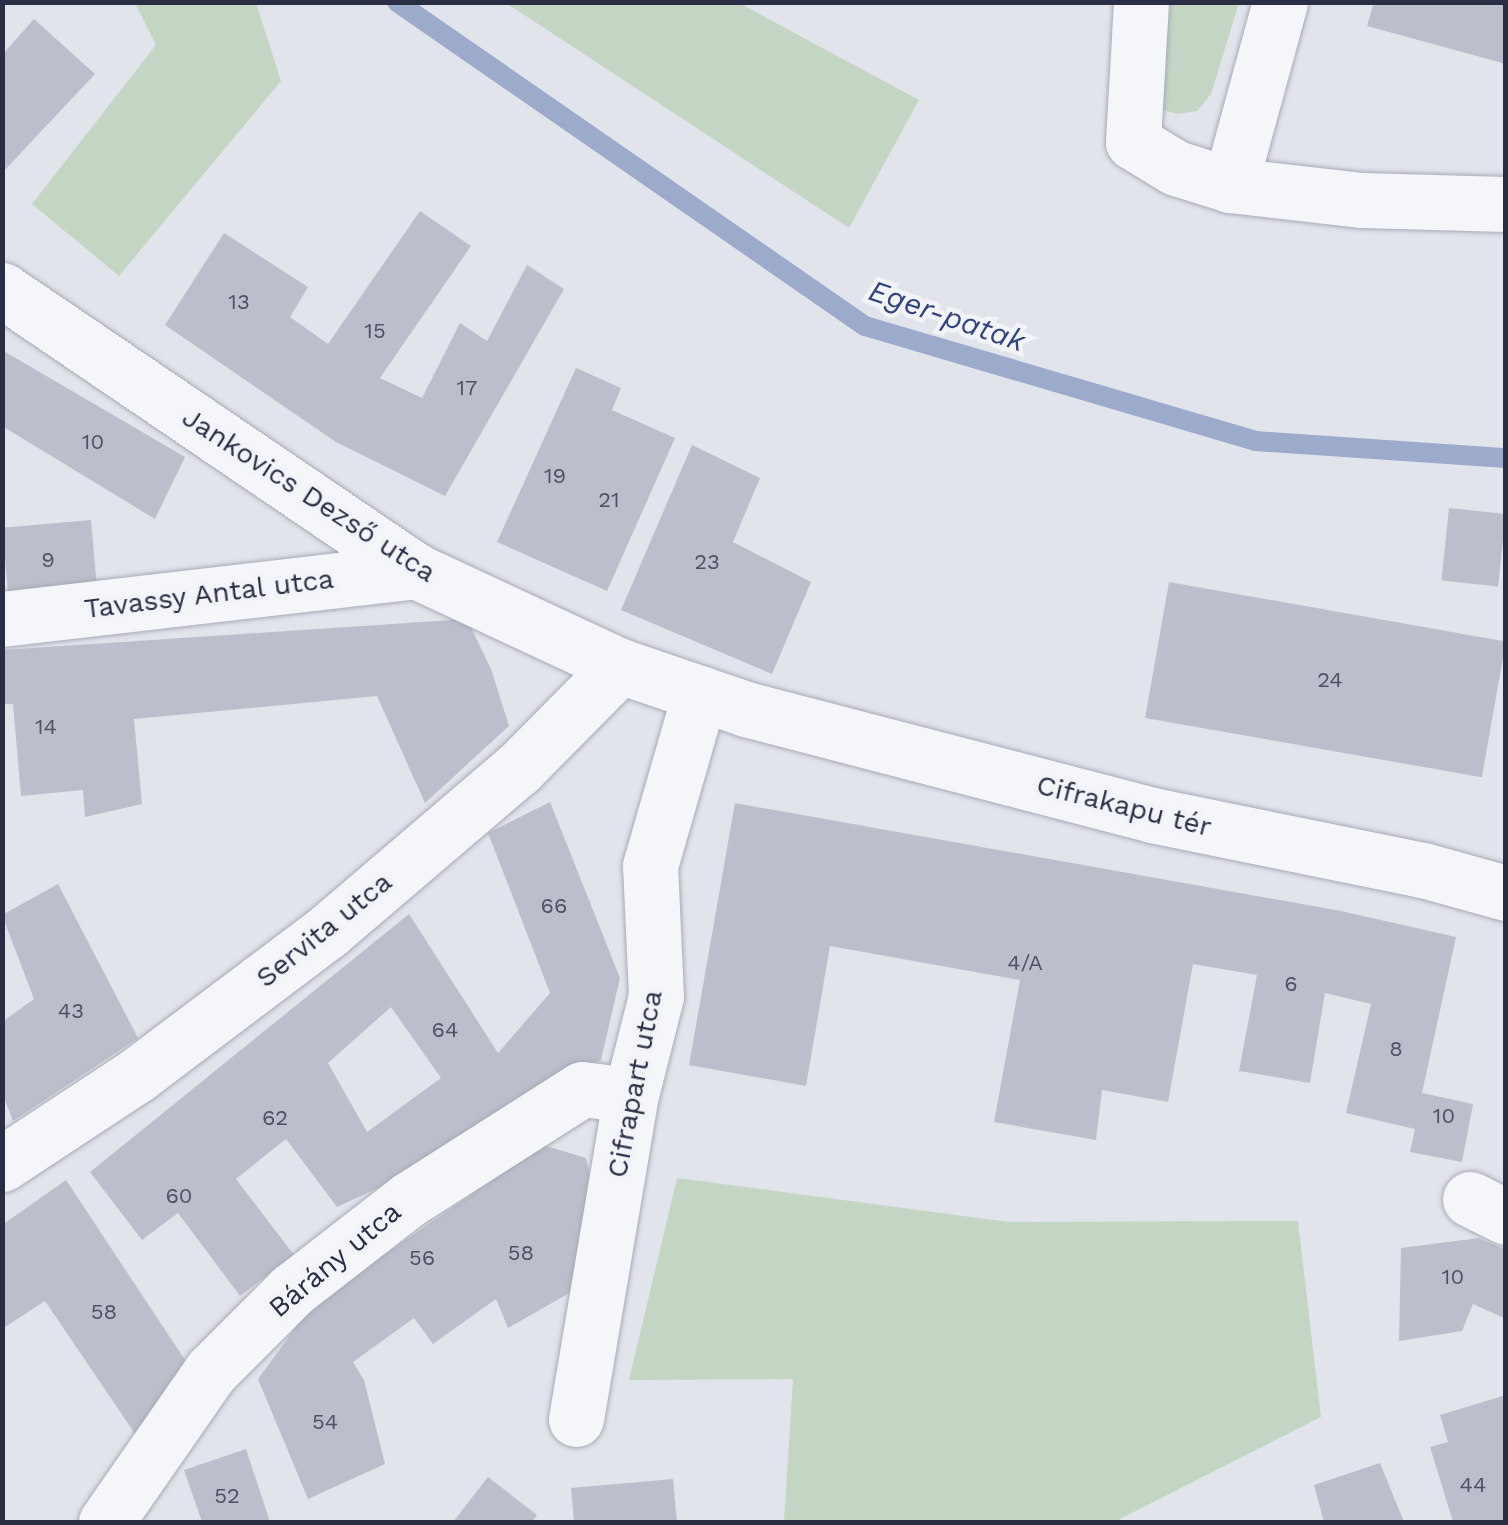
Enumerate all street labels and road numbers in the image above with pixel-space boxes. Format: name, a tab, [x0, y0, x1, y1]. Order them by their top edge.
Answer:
street label: Jankovics Dezső utca	[176, 400, 442, 590]
street label: Tavassy Antal utca	[81, 562, 337, 626]
street label: Cifrakapu tér	[1033, 768, 1215, 844]
street label: Servita utca	[249, 865, 399, 995]
street label: Cifrapart utca	[600, 987, 670, 1181]
street label: Bárány utca	[262, 1195, 408, 1325]

